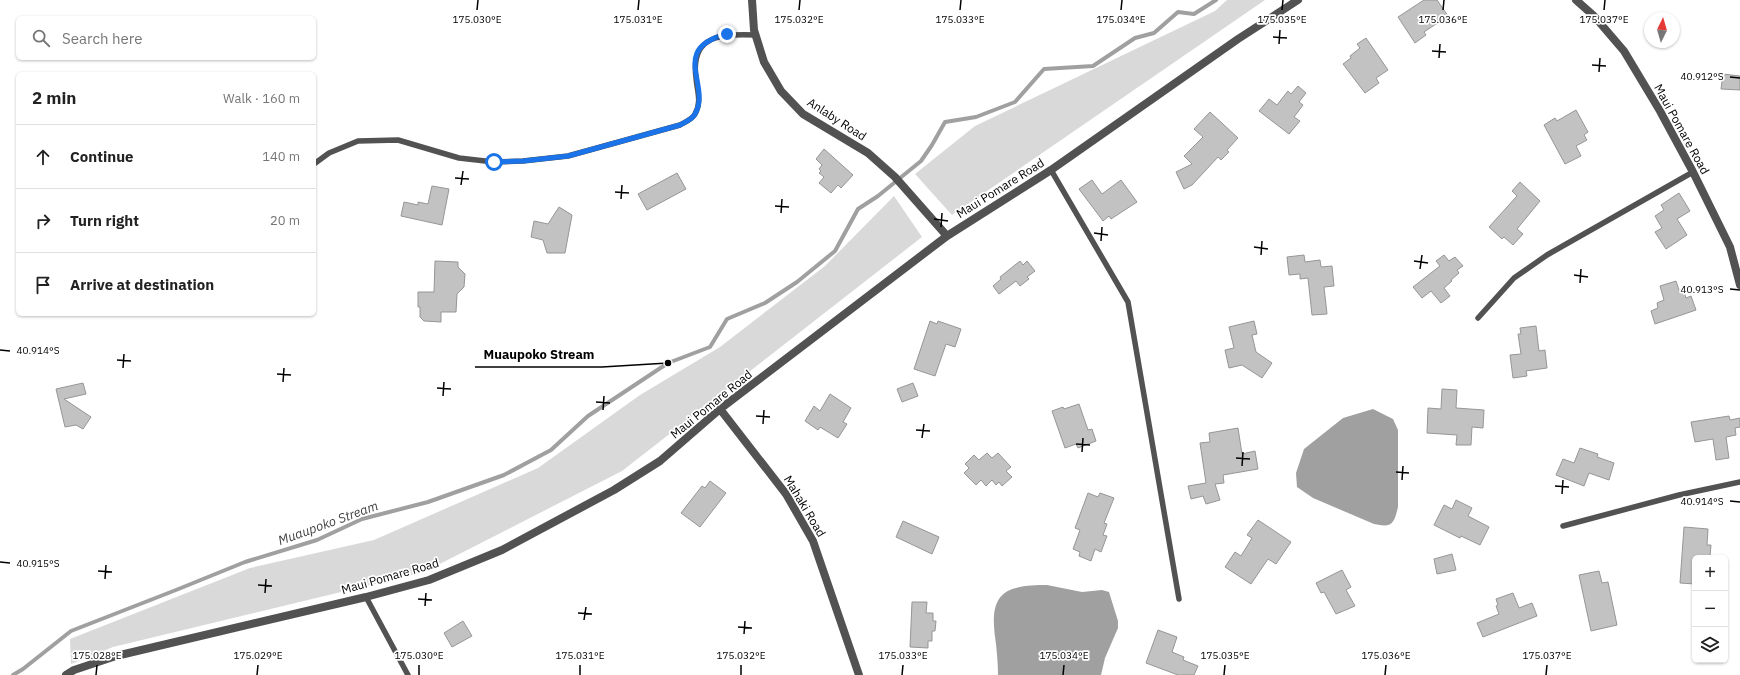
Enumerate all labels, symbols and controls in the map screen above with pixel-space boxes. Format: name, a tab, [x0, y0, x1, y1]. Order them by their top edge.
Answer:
north arrow	[1644, 12, 1680, 48]
text: 175.030°E	[452, 13, 502, 26]
text: 175.031°E	[613, 13, 663, 26]
text: 175.032°E	[774, 13, 824, 26]
text: 175.033°E	[935, 13, 985, 26]
text: 175.034°E	[1096, 13, 1146, 26]
text: 175.035°E	[1257, 13, 1307, 26]
text: 175.036°E	[1418, 13, 1468, 26]
text: 175.037°E	[1579, 13, 1629, 26]
search box	[16, 16, 316, 60]
route end	[718, 25, 736, 43]
icon: search	[30, 27, 52, 49]
text: Search here	[62, 29, 142, 48]
text: 40.912°S	[1680, 70, 1724, 83]
street label: Maui Pomare Road	[1651, 81, 1713, 177]
text: 2 min	[32, 87, 76, 109]
text: Walk · 160 m	[223, 90, 300, 107]
street label: Anlaby Road	[805, 94, 869, 144]
icon: ahead	[32, 146, 54, 168]
text: Continue	[70, 147, 134, 166]
text: 140 m	[262, 148, 300, 165]
route start	[485, 153, 503, 171]
street label: Maui Pomare Road	[953, 155, 1047, 221]
icon: right	[32, 210, 54, 232]
text: Turn right	[70, 211, 139, 230]
text: 20 m	[270, 212, 300, 229]
icon: arrive	[32, 274, 54, 296]
text: Arrive at destination	[70, 275, 214, 294]
text: 40.913°S	[1680, 283, 1724, 296]
callout: Muaupoko Stream	[475, 342, 602, 367]
text: 40.914°S	[16, 344, 60, 357]
text: Muaupoko Stream	[484, 346, 594, 363]
street label: Maui Pomare Road	[667, 366, 755, 442]
street label: Mahaki Road	[781, 473, 829, 539]
text: 40.914°S	[1680, 495, 1724, 508]
water label: Muaupoko Stream	[276, 497, 380, 549]
street label: Maui Pomare Road	[339, 555, 441, 597]
map controls	[1692, 555, 1728, 663]
button: +	[1692, 555, 1728, 591]
text: 40.915°S	[16, 557, 60, 570]
button: −	[1692, 591, 1728, 627]
button: layers	[1692, 627, 1728, 663]
text: 175.028°E	[72, 649, 122, 662]
text: 175.029°E	[233, 649, 283, 662]
text: 175.030°E	[394, 649, 444, 662]
text: 175.031°E	[555, 649, 605, 662]
text: 175.032°E	[716, 649, 766, 662]
text: 175.033°E	[878, 649, 928, 662]
text: 175.034°E	[1039, 649, 1089, 662]
text: 175.035°E	[1200, 649, 1250, 662]
text: 175.036°E	[1361, 649, 1411, 662]
text: 175.037°E	[1522, 649, 1572, 662]

